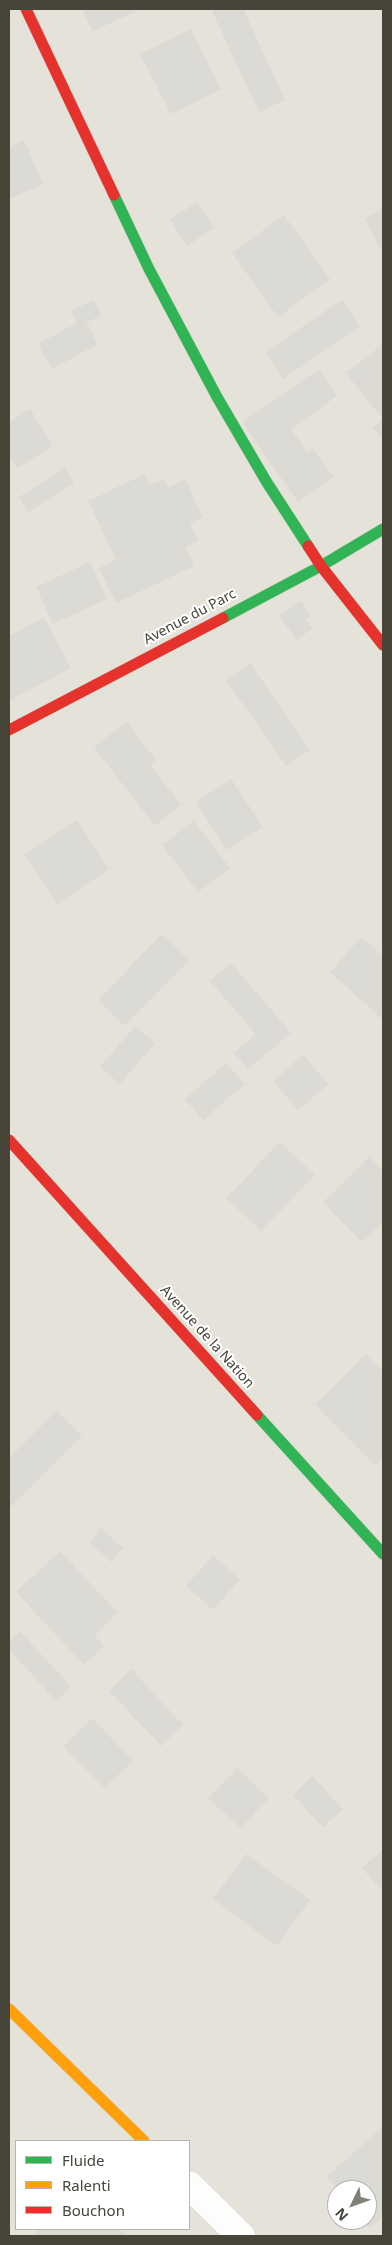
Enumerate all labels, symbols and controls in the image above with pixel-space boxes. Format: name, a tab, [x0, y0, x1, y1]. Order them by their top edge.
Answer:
street label: Avenue du Parc	[141, 586, 239, 648]
street label: Avenue de la Nation	[156, 1282, 258, 1392]
legend	[15, 2140, 190, 2230]
text: Fluide	[62, 2150, 104, 2170]
text: Ralenti	[62, 2175, 111, 2195]
north arrow	[327, 2180, 377, 2230]
text: Bouchon	[62, 2200, 125, 2220]
text: N	[330, 2204, 352, 2225]

